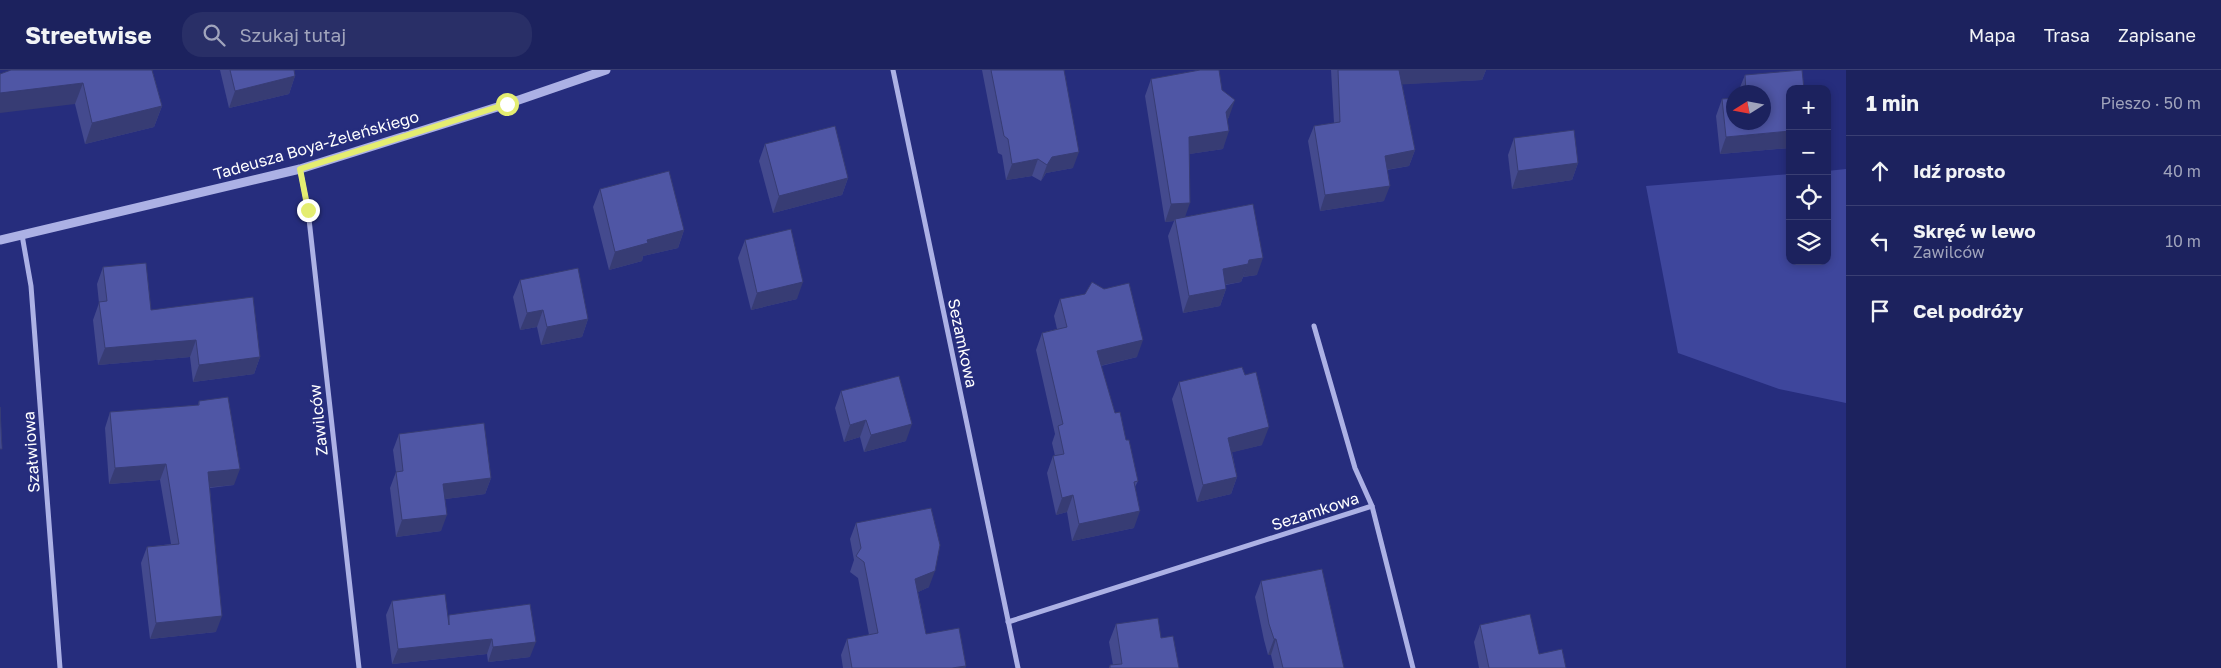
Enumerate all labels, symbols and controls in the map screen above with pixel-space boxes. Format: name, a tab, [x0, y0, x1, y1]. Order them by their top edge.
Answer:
search box	[182, 12, 532, 57]
text: Streetwise	[25, 20, 152, 49]
icon: search	[200, 21, 228, 49]
text: Szukaj tutaj	[240, 23, 346, 46]
text: Mapa	[1969, 24, 2016, 46]
text: Trasa	[2044, 24, 2090, 46]
text: Zapisane	[2118, 24, 2196, 46]
north arrow	[1726, 85, 1771, 130]
map controls	[1786, 85, 1831, 265]
button: +	[1786, 85, 1831, 130]
text: 1 min	[1866, 90, 1919, 116]
route start	[496, 93, 519, 116]
text: Pieszo · 50 m	[2101, 93, 2201, 113]
street label: Tadeusza Boya-Żeleńskiego	[211, 106, 421, 184]
button: −	[1786, 130, 1831, 175]
icon: ahead	[1866, 157, 1894, 185]
text: Idź prosto	[1913, 159, 2005, 182]
text: 40 m	[2163, 161, 2201, 181]
button: locate	[1786, 175, 1831, 220]
route end	[297, 199, 320, 222]
text: Skręć w lewo	[1913, 219, 2036, 242]
button: layers	[1786, 220, 1831, 265]
icon: left	[1866, 227, 1894, 255]
text: 10 m	[2165, 231, 2201, 251]
text: Zawilców	[1913, 242, 1985, 262]
street label: Sezamkowa	[944, 297, 982, 389]
icon: arrive	[1866, 297, 1894, 325]
text: Cel podróży	[1913, 299, 2023, 322]
street label: Zawilców	[304, 383, 332, 457]
street label: Szałwiowa	[18, 411, 44, 493]
street label: Sezamkowa	[1269, 487, 1361, 535]

